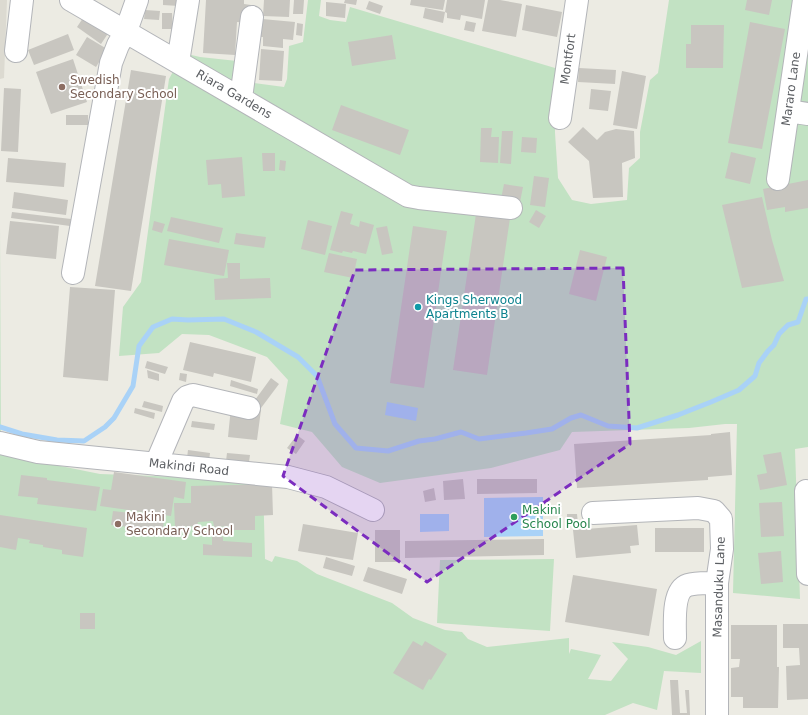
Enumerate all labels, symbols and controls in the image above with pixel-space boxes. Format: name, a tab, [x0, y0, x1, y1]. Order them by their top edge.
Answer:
street label: Montfort	[558, 32, 579, 85]
street label: Mararo Lane	[779, 51, 803, 127]
street label: Riara Gardens	[194, 67, 274, 121]
place label: Swedish Secondary School	[70, 73, 177, 101]
marker: Swedish Secondary School	[57, 82, 67, 92]
place label: Kings Sherwood Apartments B	[426, 293, 522, 321]
marker: Kings Sherwood Apartments B	[413, 302, 423, 312]
street label: Makindi Road	[148, 456, 230, 478]
place label: Makini School Pool	[522, 503, 590, 531]
place label: Makini Secondary School	[126, 510, 233, 538]
marker: Makini School Pool	[509, 512, 519, 522]
marker: Makini Secondary School	[113, 519, 123, 529]
street label: Masanduku Lane	[710, 536, 728, 638]

